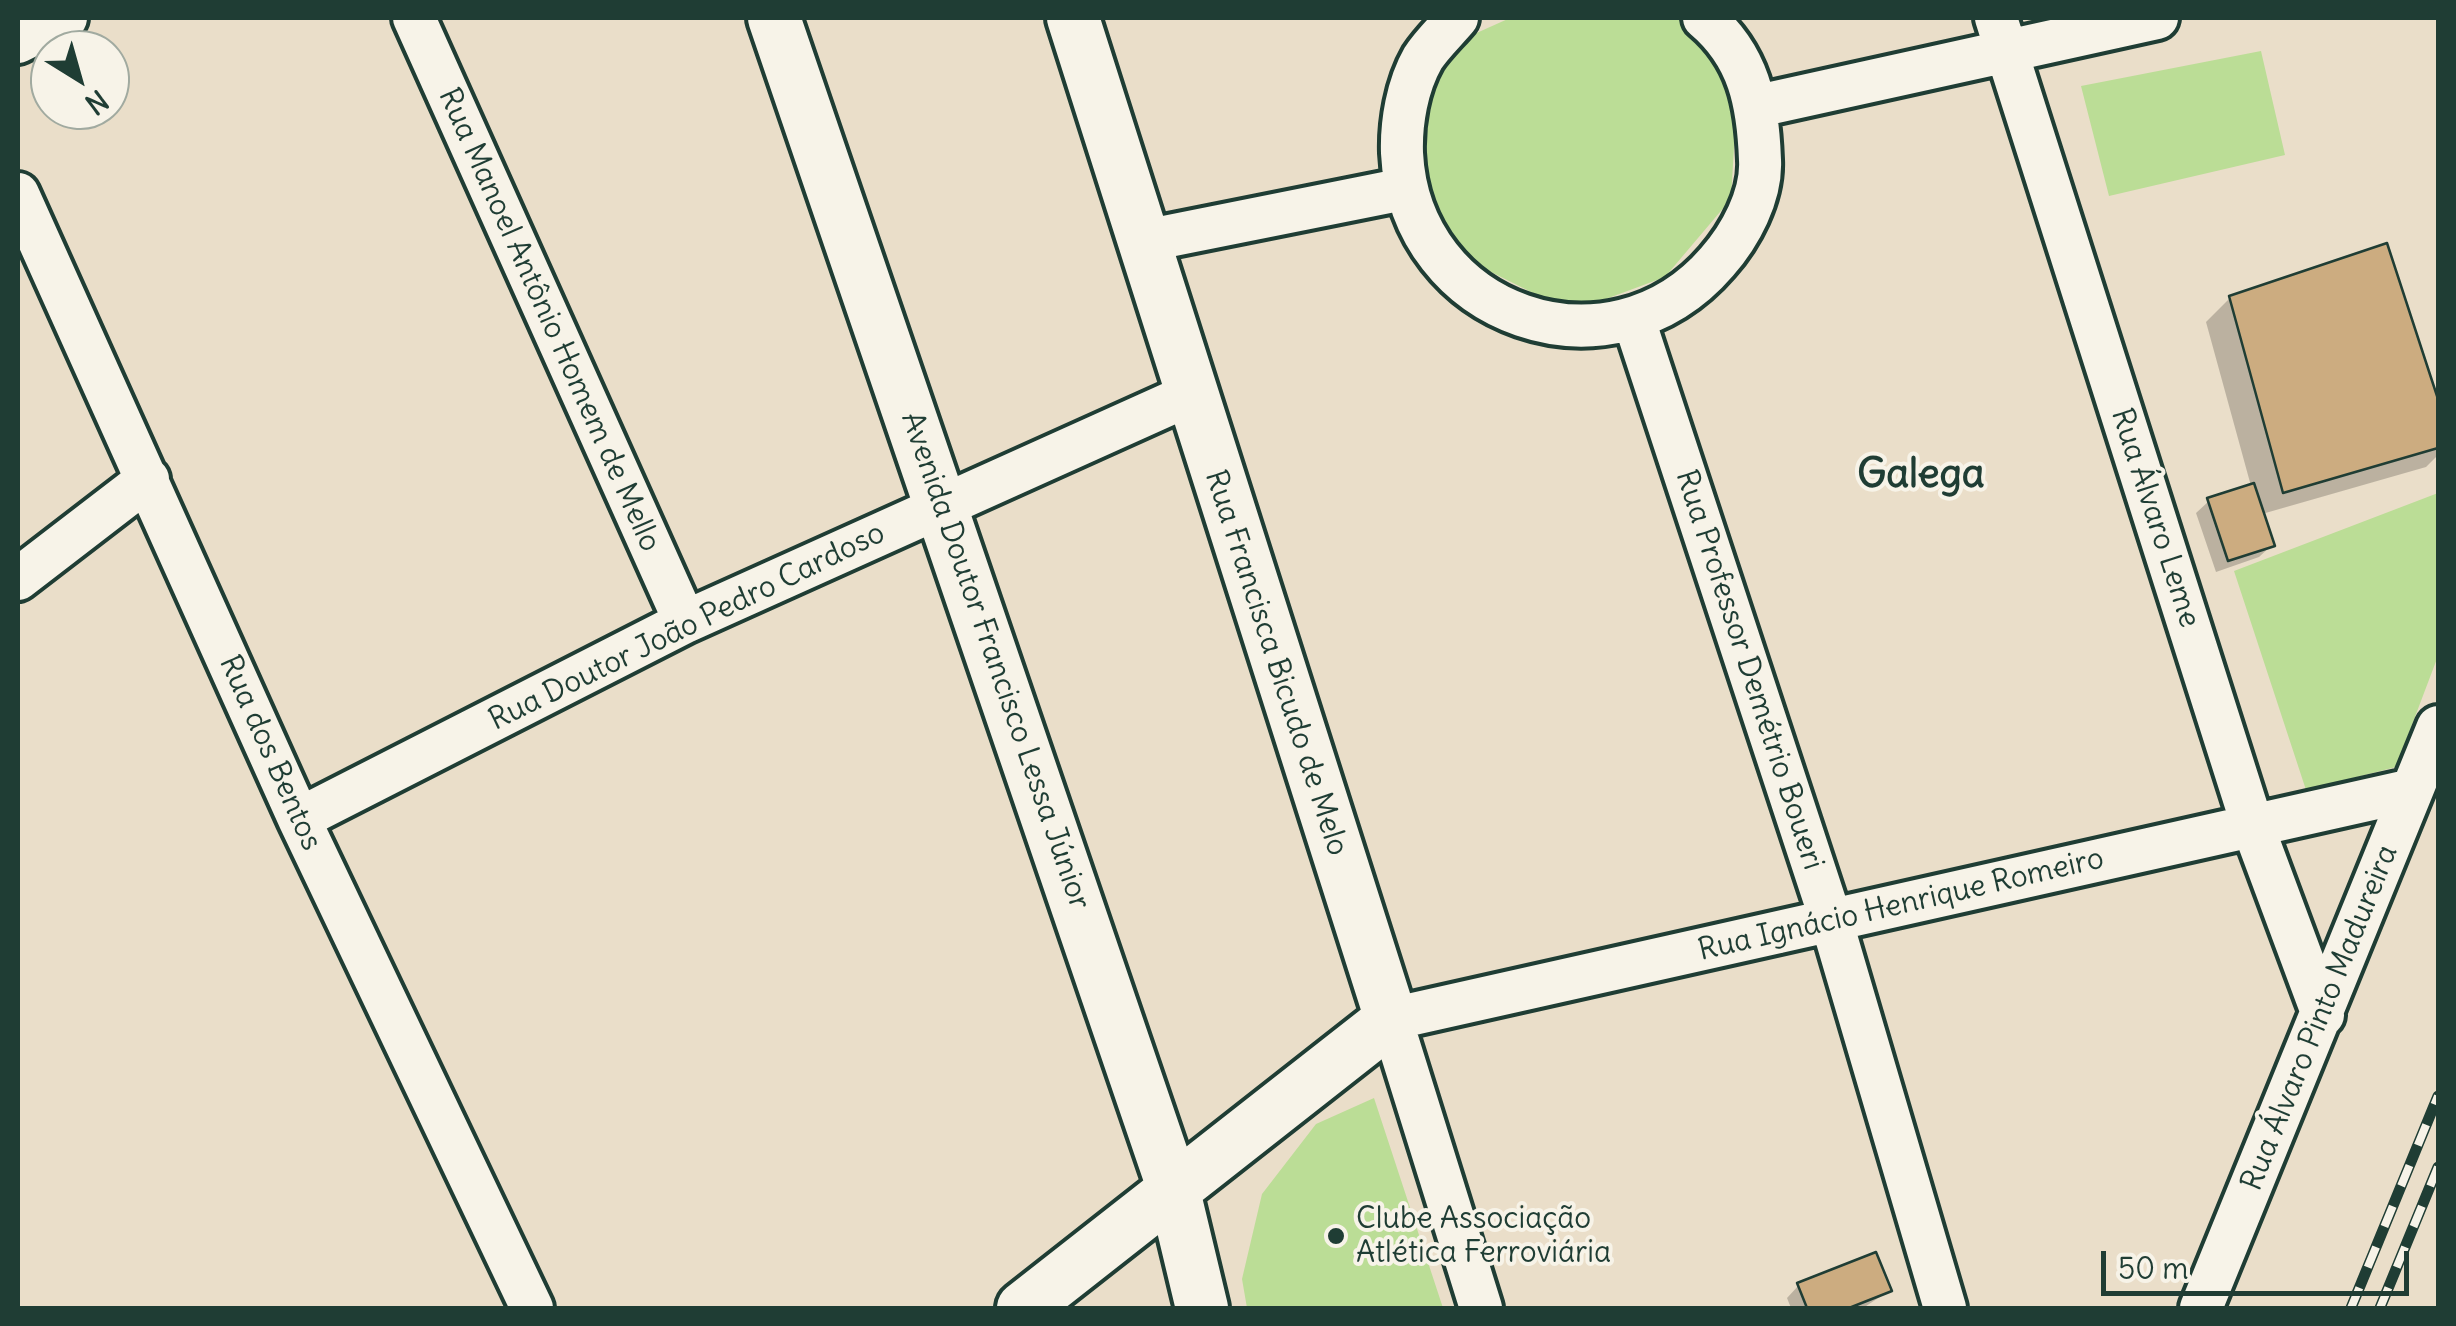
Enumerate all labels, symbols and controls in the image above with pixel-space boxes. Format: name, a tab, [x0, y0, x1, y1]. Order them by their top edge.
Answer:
north arrow	[30, 30, 130, 130]
text: N	[78, 82, 115, 123]
street label: Rua Manoel Antônio Homem de Mello	[430, 83, 668, 557]
street label: Rua Álvaro Leme	[2103, 404, 2207, 632]
street label: Avenida Doutor Francisco Lessa Júnior	[893, 408, 1097, 914]
district label: Galega	[1857, 452, 1985, 500]
street label: Rua Francisca Bicudo de Melo	[1197, 466, 1355, 860]
street label: Rua Professor Demétrio Boueri	[1667, 466, 1831, 874]
street label: Rua Doutor João Pedro Cardoso	[483, 515, 891, 739]
street label: Rua dos Bentos	[211, 650, 329, 856]
street label: Rua Álvaro Pinto Madureira	[2234, 840, 2406, 1196]
street label: Rua Ignácio Henrique Romeiro	[1695, 841, 2107, 969]
place label: Clube Associação Atlética Ferroviária	[1356, 1201, 1611, 1272]
marker: Clube Associação Atlética Ferroviária	[1325, 1225, 1347, 1247]
scale bar	[2106, 1231, 2414, 1293]
text: 50 m	[2118, 1249, 2188, 1287]

